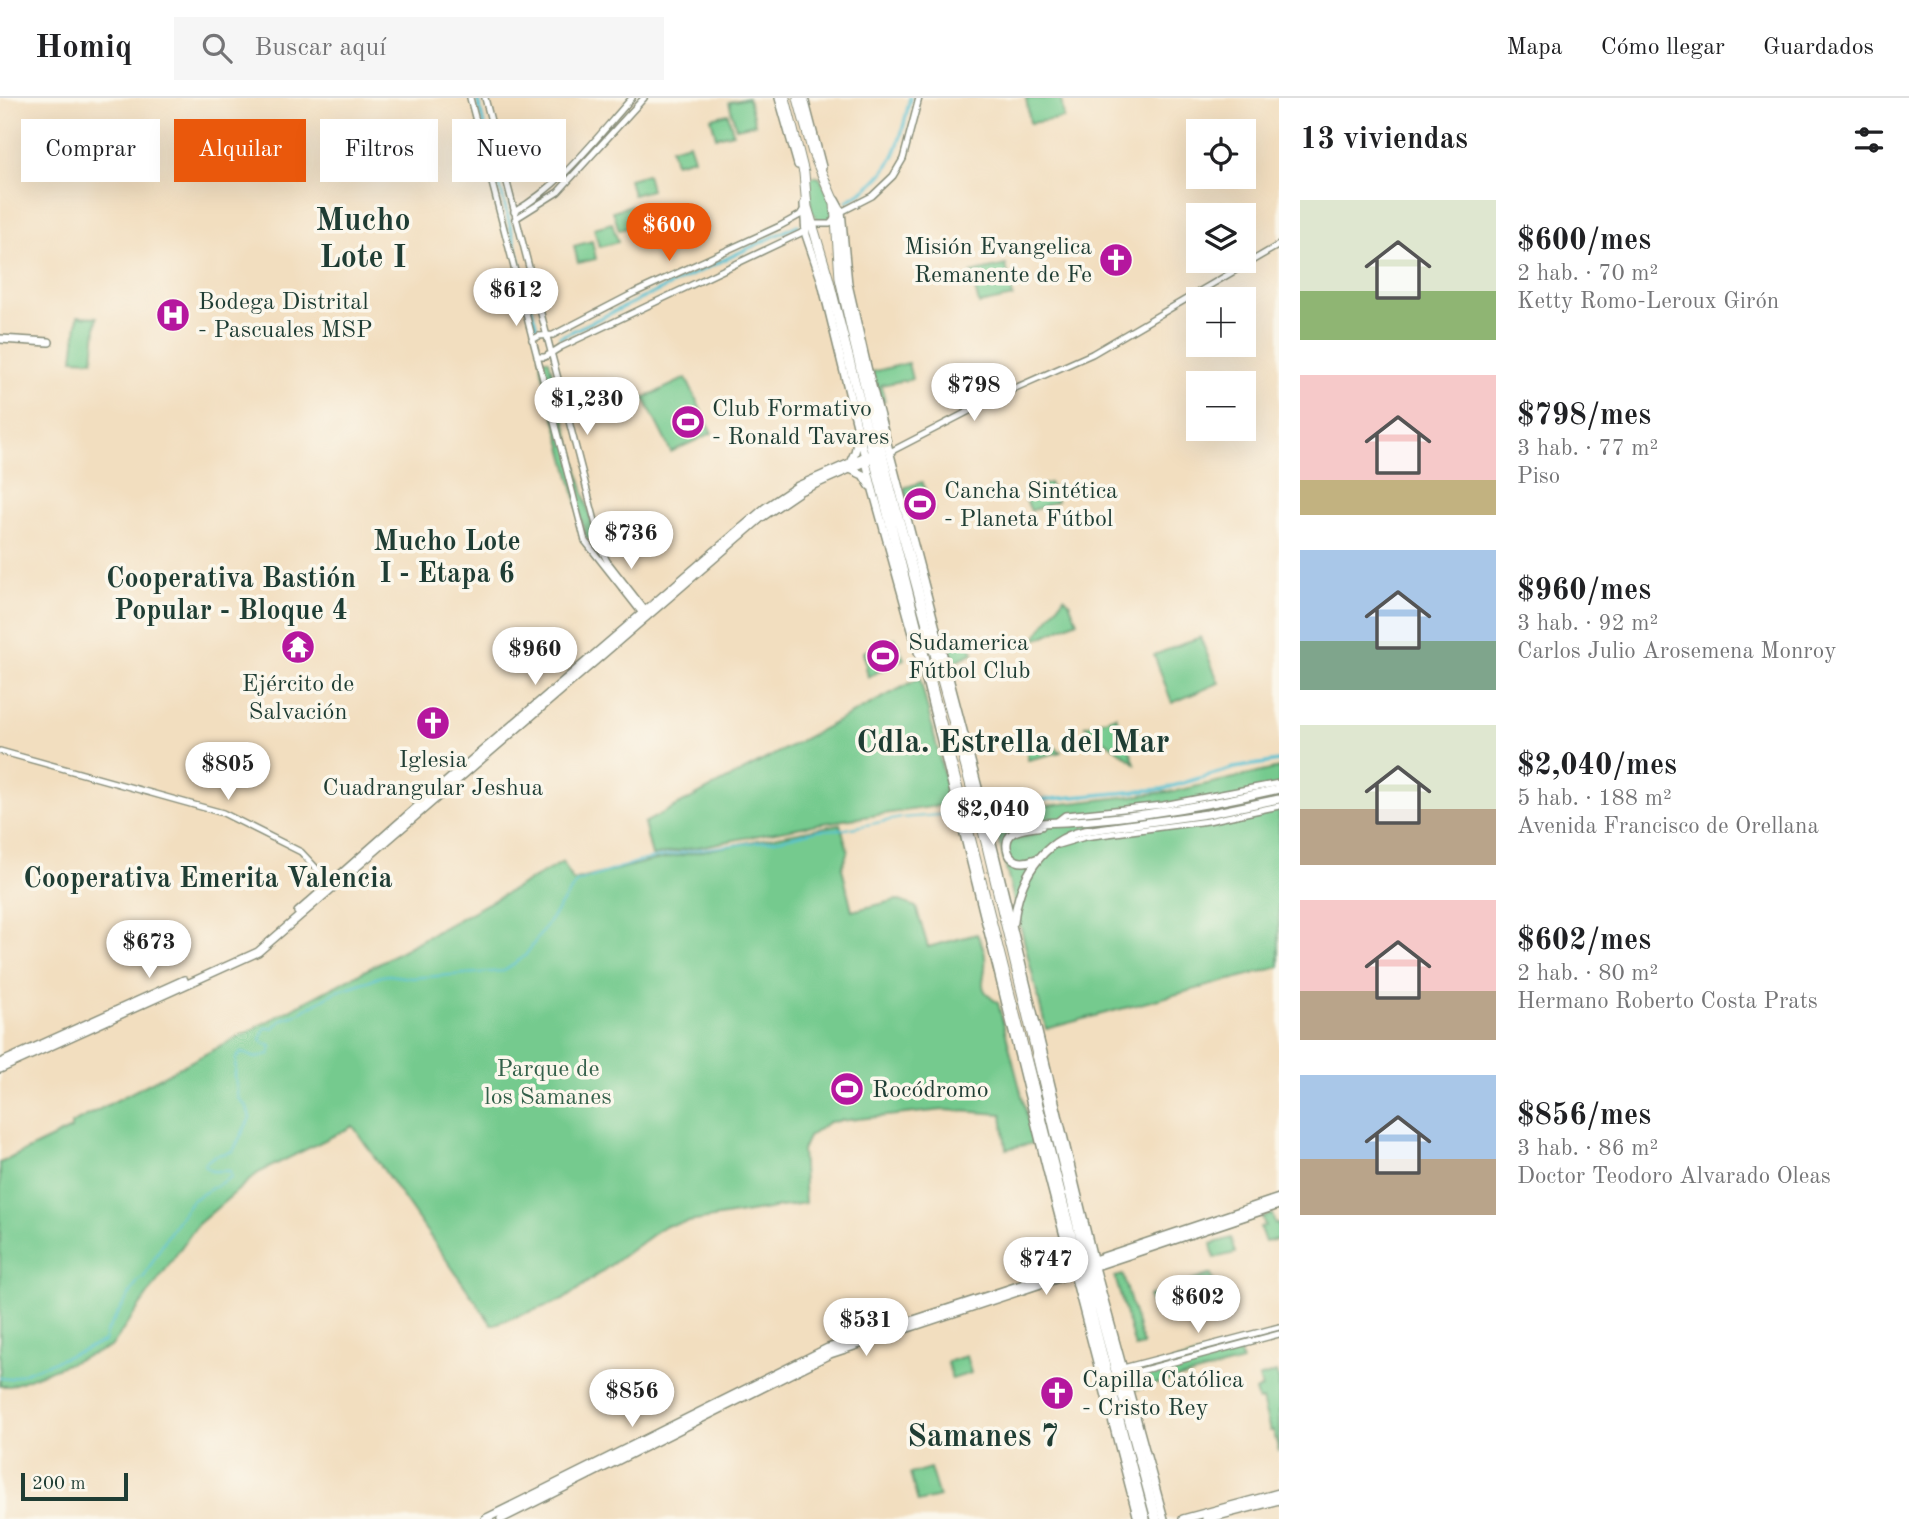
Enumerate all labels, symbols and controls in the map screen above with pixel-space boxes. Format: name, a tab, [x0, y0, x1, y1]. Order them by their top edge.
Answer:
search box	[174, 17, 664, 80]
icon: search	[198, 29, 236, 67]
text: Homiq	[35, 32, 132, 65]
text: Buscar aquí	[254, 35, 386, 61]
text: Mapa	[1506, 36, 1563, 60]
text: Cómo llegar	[1601, 36, 1725, 60]
text: Guardados	[1763, 36, 1874, 60]
chip: Comprar	[21, 119, 160, 182]
chip: Alquilar	[174, 119, 306, 182]
chip: Filtros	[320, 119, 438, 182]
chip: Nuevo	[452, 119, 566, 182]
map controls	[1186, 119, 1256, 441]
button: locate	[1186, 119, 1256, 189]
icon: filters	[1850, 121, 1888, 159]
text: 13 viviendas	[1300, 125, 1468, 155]
button: layers	[1186, 203, 1256, 273]
pin: $600	[628, 204, 710, 263]
district label: Mucho Lote I	[315, 206, 411, 275]
text: $600	[642, 214, 696, 237]
text: $600/mes	[1517, 226, 1651, 256]
icon: home	[1356, 228, 1440, 312]
place label: Misión Evangelica Remanente de Fe	[904, 236, 1092, 288]
church icon: Misión Evangelica Remanente de Fe	[1097, 241, 1135, 279]
text: 2 hab. · 70 m²	[1517, 262, 1658, 285]
pin: $612	[475, 268, 557, 328]
text: $612	[489, 279, 543, 302]
button: +	[1186, 287, 1256, 357]
text: Ketty Romo-Leroux Girón	[1517, 290, 1779, 313]
place label: Bodega Distrital - Pascuales MSP	[198, 291, 372, 343]
hospital icon: Bodega Distrital - Pascuales MSP	[154, 296, 192, 334]
pin: $798	[933, 364, 1015, 423]
button: −	[1186, 371, 1256, 441]
text: $798	[947, 374, 1001, 397]
pin: $1,230	[530, 378, 644, 437]
text: $1,230	[550, 388, 624, 411]
place label: Club Formativo - Ronald Tavares	[712, 398, 889, 450]
text: $798/mes	[1517, 401, 1651, 431]
sports icon: Club Formativo - Ronald Tavares	[669, 403, 707, 441]
icon: home	[1356, 403, 1440, 487]
text: 3 hab. · 77 m²	[1517, 437, 1658, 460]
text: Piso	[1517, 465, 1560, 488]
place label: Cancha Sintética - Planeta Fútbol	[944, 480, 1118, 532]
sports icon: Cancha Sintética - Planeta Fútbol	[901, 485, 939, 523]
pin: $736	[590, 512, 672, 571]
text: $736	[604, 522, 658, 545]
district label: Mucho Lote I - Etapa 6	[373, 529, 521, 589]
district label: Cooperativa Bastión Popular - Bloque 4	[106, 566, 356, 626]
text: $960/mes	[1517, 576, 1651, 606]
icon: home	[1356, 578, 1440, 662]
text: 3 hab. · 92 m²	[1517, 612, 1658, 635]
temple icon: Ejército de Salvación	[279, 628, 317, 666]
pin: $960	[494, 628, 576, 687]
place label: Sudamerica Fútbol Club	[908, 632, 1031, 684]
sports icon: Sudamerica Fútbol Club	[864, 637, 902, 675]
text: $960	[508, 638, 562, 661]
text: Carlos Julio Arosemena Monroy	[1517, 640, 1836, 663]
place label: Ejército de Salvación	[242, 673, 354, 725]
church icon: Iglesia Cuadrangular Jeshua	[414, 704, 452, 742]
district label: Cdla. Estrella del Mar	[856, 728, 1170, 760]
pin: $805	[187, 742, 269, 802]
place label: Iglesia Cuadrangular Jeshua	[323, 749, 544, 801]
text: $2,040/mes	[1517, 751, 1677, 781]
text: $805	[201, 753, 255, 776]
icon: home	[1356, 753, 1440, 837]
text: 5 hab. · 188 m²	[1517, 787, 1672, 810]
pin: $2,040	[936, 788, 1050, 847]
text: $2,040	[956, 798, 1030, 821]
text: Avenida Francisco de Orellana	[1517, 815, 1819, 838]
district label: Cooperativa Emerita Valencia	[23, 866, 393, 894]
pin: $673	[108, 920, 190, 980]
text: $602/mes	[1517, 926, 1651, 956]
icon: home	[1356, 928, 1440, 1012]
text: $673	[122, 931, 176, 954]
text: 2 hab. · 80 m²	[1517, 962, 1658, 985]
text: Hermano Roberto Costa Prats	[1517, 990, 1818, 1013]
park label: Parque de los Samanes	[484, 1058, 612, 1110]
sports icon: Rocódromo	[828, 1070, 866, 1108]
place label: Rocódromo	[872, 1079, 989, 1103]
text: $856/mes	[1517, 1101, 1651, 1131]
icon: home	[1356, 1103, 1440, 1187]
text: 3 hab. · 86 m²	[1517, 1137, 1658, 1160]
text: Doctor Teodoro Alvarado Oleas	[1517, 1165, 1831, 1188]
pin: $747	[1005, 1238, 1087, 1297]
text: $747	[1019, 1248, 1073, 1271]
pin: $602	[1157, 1276, 1239, 1335]
text: $602	[1171, 1286, 1225, 1309]
pin: $531	[825, 1298, 907, 1358]
text: $531	[839, 1309, 893, 1332]
place label: Capilla Católica - Cristo Rey	[1082, 1369, 1244, 1421]
pin: $856	[591, 1370, 673, 1429]
church icon: Capilla Católica - Cristo Rey	[1038, 1374, 1076, 1412]
text: $856	[605, 1380, 659, 1403]
district label: Samanes 7	[907, 1422, 1059, 1454]
scale bar	[21, 1470, 128, 1502]
text: 200 m	[32, 1475, 85, 1494]

